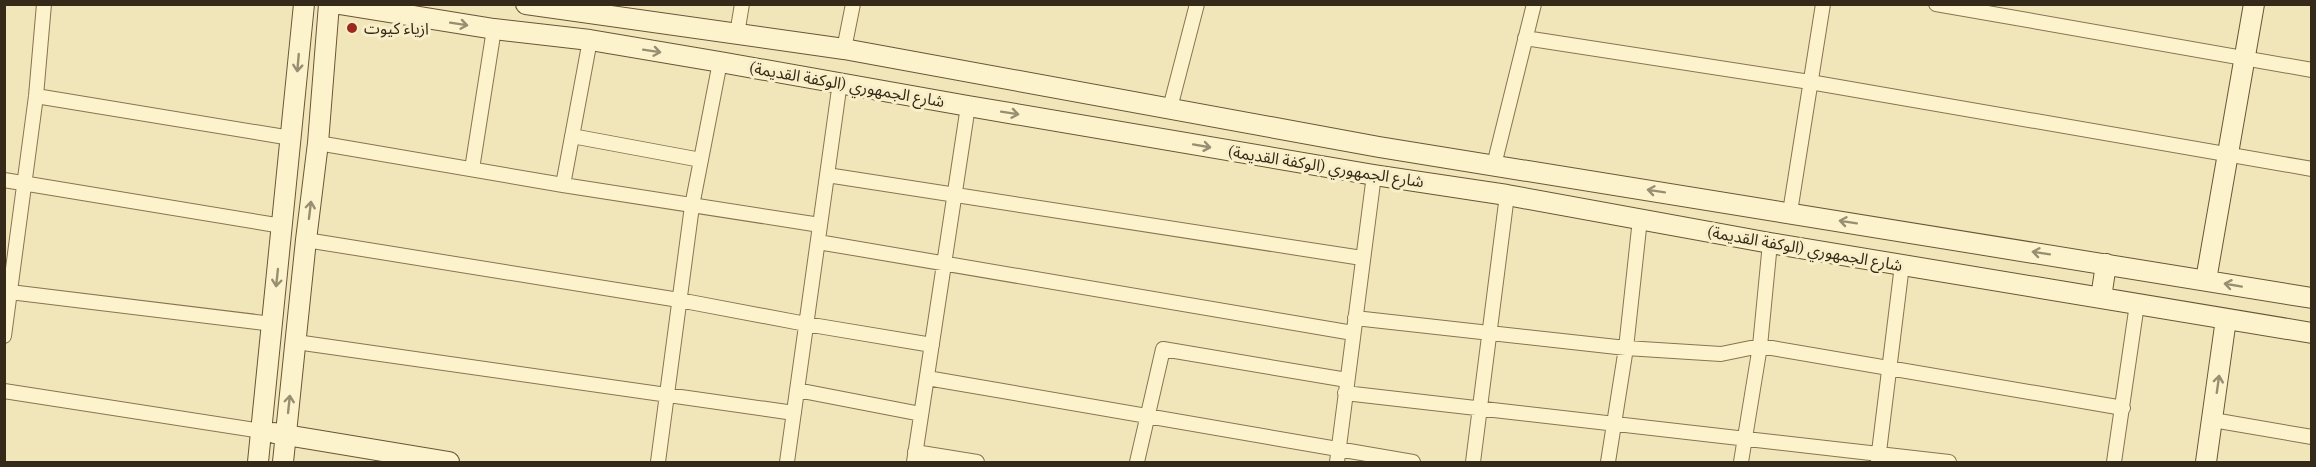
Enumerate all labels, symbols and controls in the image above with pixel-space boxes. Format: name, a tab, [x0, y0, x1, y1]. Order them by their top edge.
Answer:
place label: ازياء كيوت	[364, 18, 429, 38]
one-way arrow	[449, 18, 468, 29]
marker: ازياء كيوت	[345, 21, 359, 35]
one-way arrow	[642, 45, 661, 56]
one-way arrow	[292, 52, 303, 72]
street label: شارع الجمهوري (الوكفة القديمة)	[747, 57, 946, 114]
one-way arrow	[999, 108, 1019, 119]
one-way arrow	[1192, 140, 1211, 151]
street label: شارع الجمهوري (الوكفة القديمة)	[1226, 141, 1425, 194]
one-way arrow	[1646, 185, 1666, 196]
one-way arrow	[304, 201, 315, 221]
one-way arrow	[1839, 216, 1859, 227]
street label: شارع الجمهوري (الوكفة القديمة)	[1705, 221, 1904, 278]
one-way arrow	[2031, 247, 2051, 258]
one-way arrow	[271, 267, 282, 287]
one-way arrow	[2224, 279, 2243, 290]
one-way arrow	[2212, 375, 2223, 394]
one-way arrow	[284, 395, 295, 415]

